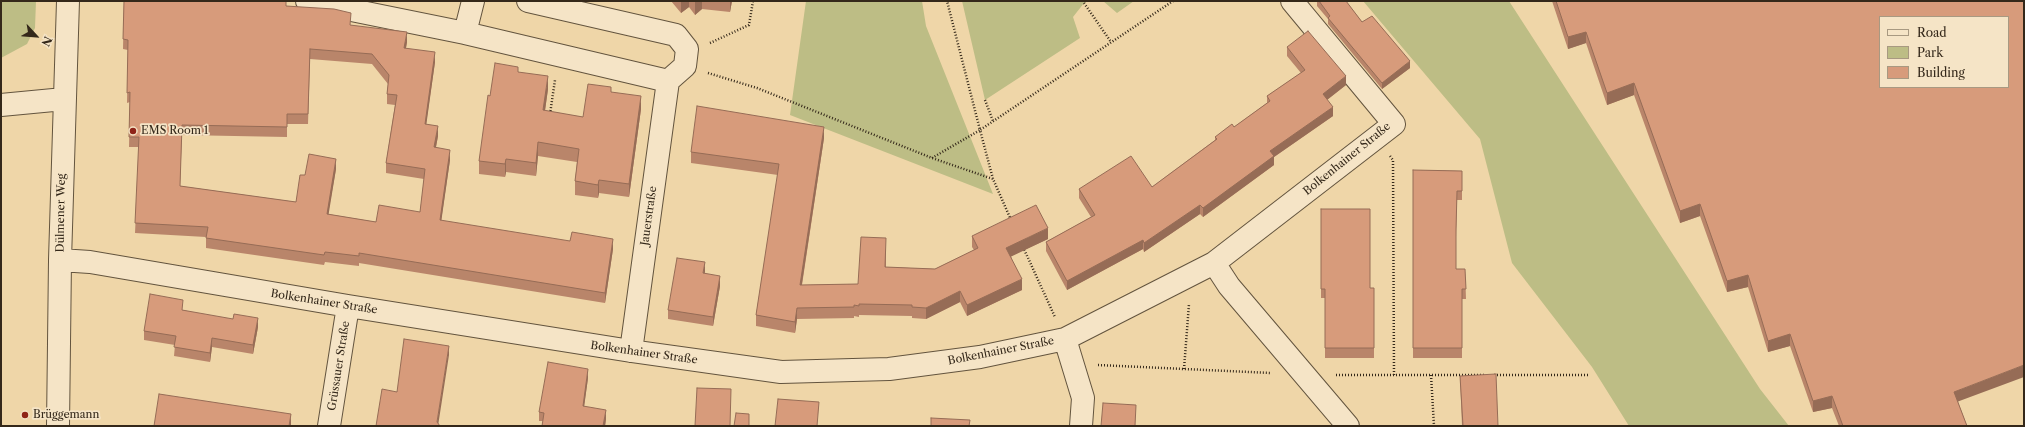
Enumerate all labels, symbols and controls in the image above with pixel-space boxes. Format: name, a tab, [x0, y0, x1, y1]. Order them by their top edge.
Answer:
north arrow	[16, 16, 56, 56]
legend	[1879, 16, 2009, 88]
text: Road	[1917, 25, 1947, 40]
text: N	[38, 34, 55, 49]
text: Park	[1917, 45, 1943, 60]
text: Building	[1917, 65, 1965, 80]
street label: Bolkenhainer Straße	[1301, 120, 1393, 198]
place label: EMS Room 1	[141, 124, 208, 138]
marker: EMS Room 1	[128, 126, 138, 136]
street label: Dülmener Weg	[54, 173, 68, 253]
street label: Jauerstraße	[638, 185, 660, 247]
street label: Bolkenhainer Straße	[270, 287, 378, 317]
street label: Grüssauer Straße	[325, 320, 353, 412]
street label: Bolkenhainer Straße	[947, 334, 1055, 368]
street label: Bolkenhainer Straße	[590, 339, 698, 367]
place label: Brüggemann	[33, 408, 99, 422]
marker: Brüggemann	[20, 410, 30, 420]

